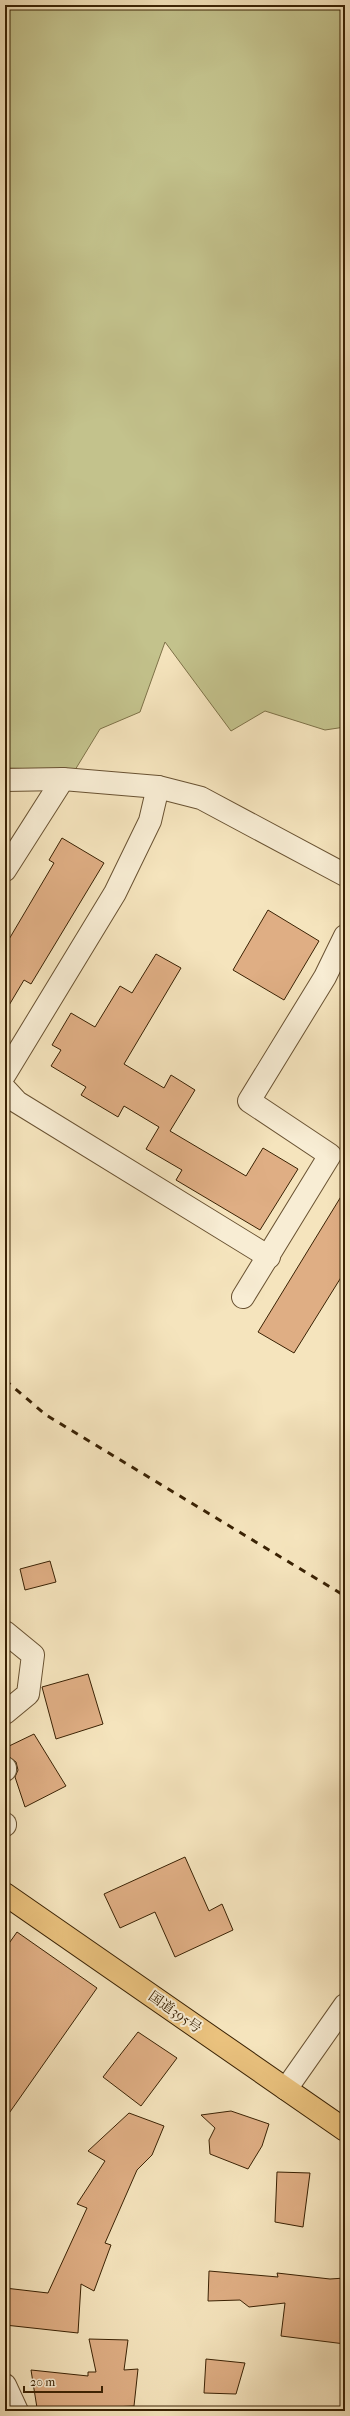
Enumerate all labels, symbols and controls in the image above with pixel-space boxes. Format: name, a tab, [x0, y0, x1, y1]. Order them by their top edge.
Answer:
street label: 国道395号	[145, 1988, 205, 2036]
scale bar	[24, 2368, 102, 2394]
text: 20 m	[30, 2375, 55, 2389]

